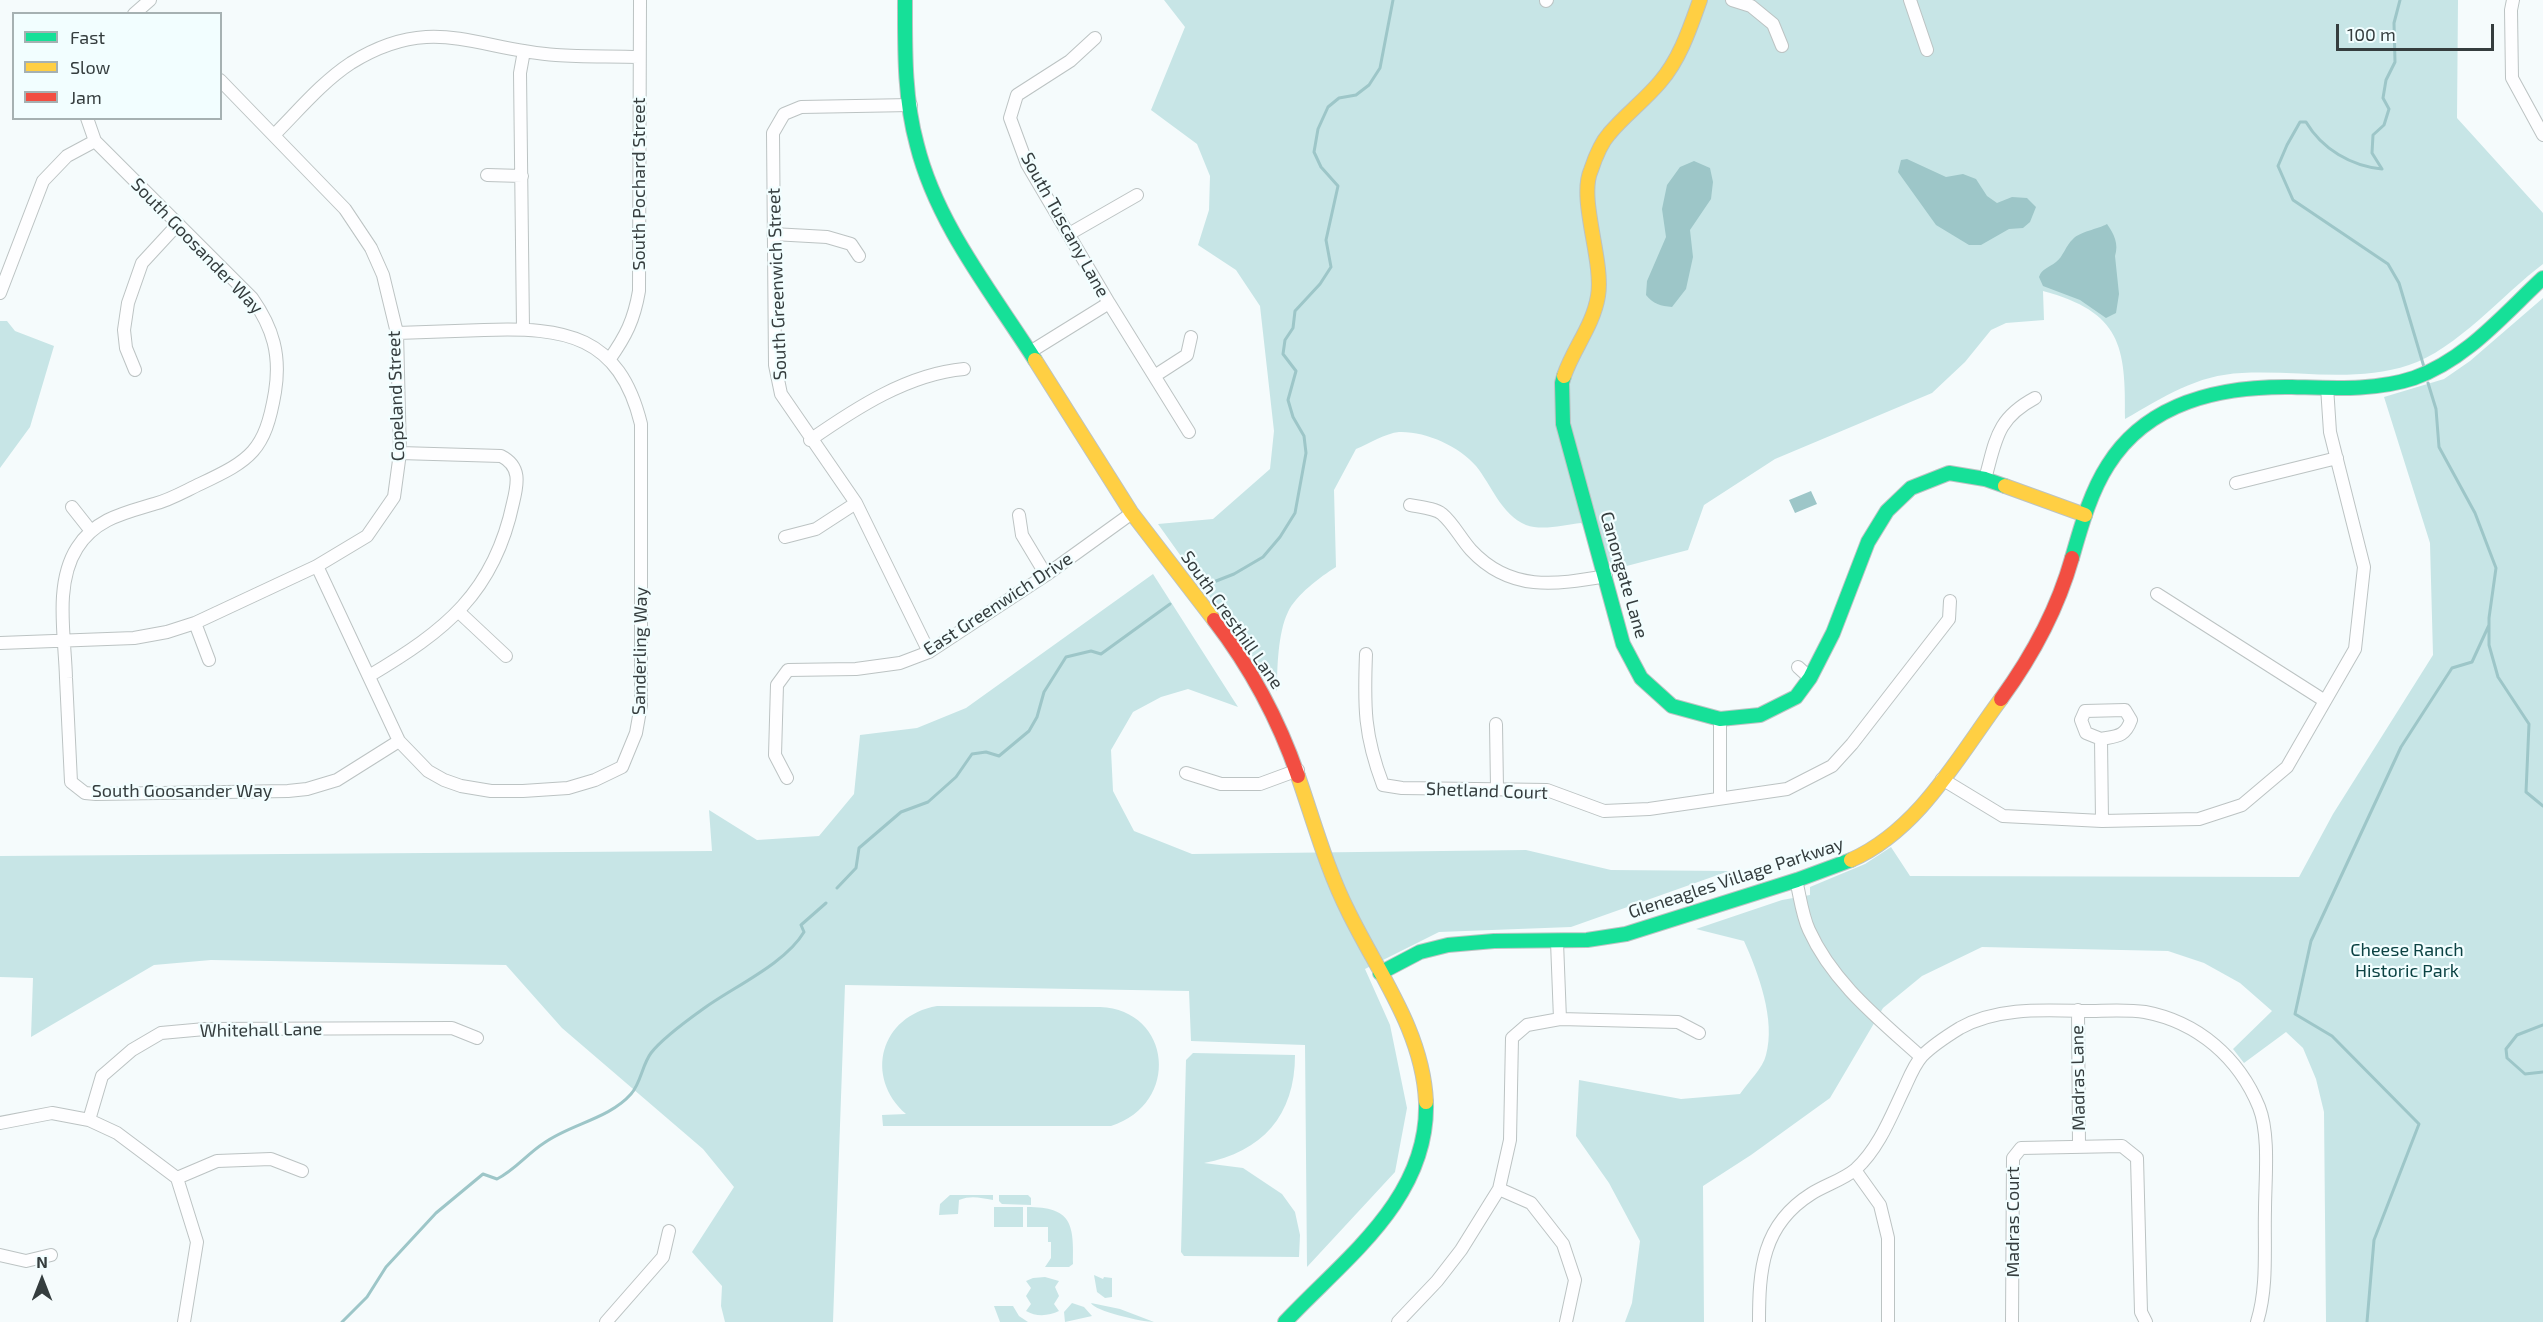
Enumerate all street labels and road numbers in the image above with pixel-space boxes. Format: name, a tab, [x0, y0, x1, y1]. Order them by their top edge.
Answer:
street label: South Pochard Street	[628, 97, 650, 271]
street label: South Tuscany Lane	[1016, 149, 1114, 301]
street label: South Goosander Way	[126, 174, 268, 318]
street label: South Greenwich Street	[763, 187, 791, 381]
street label: Copeland Street	[383, 330, 409, 462]
street label: Canongate Lane	[1596, 509, 1652, 641]
street label: South Cresthill Lane	[1176, 547, 1288, 693]
street label: East Greenwich Drive	[919, 548, 1077, 660]
street label: Sanderling Way	[628, 587, 652, 715]
street label: Shetland Court	[1426, 778, 1548, 804]
street label: South Goosander Way	[92, 780, 272, 802]
street label: Gleneagles Village Parkway	[1626, 833, 1846, 923]
street label: Whitehall Lane	[199, 1018, 323, 1042]
street label: Madras Lane	[2066, 1025, 2090, 1131]
street label: Madras Court	[2002, 1166, 2024, 1278]

